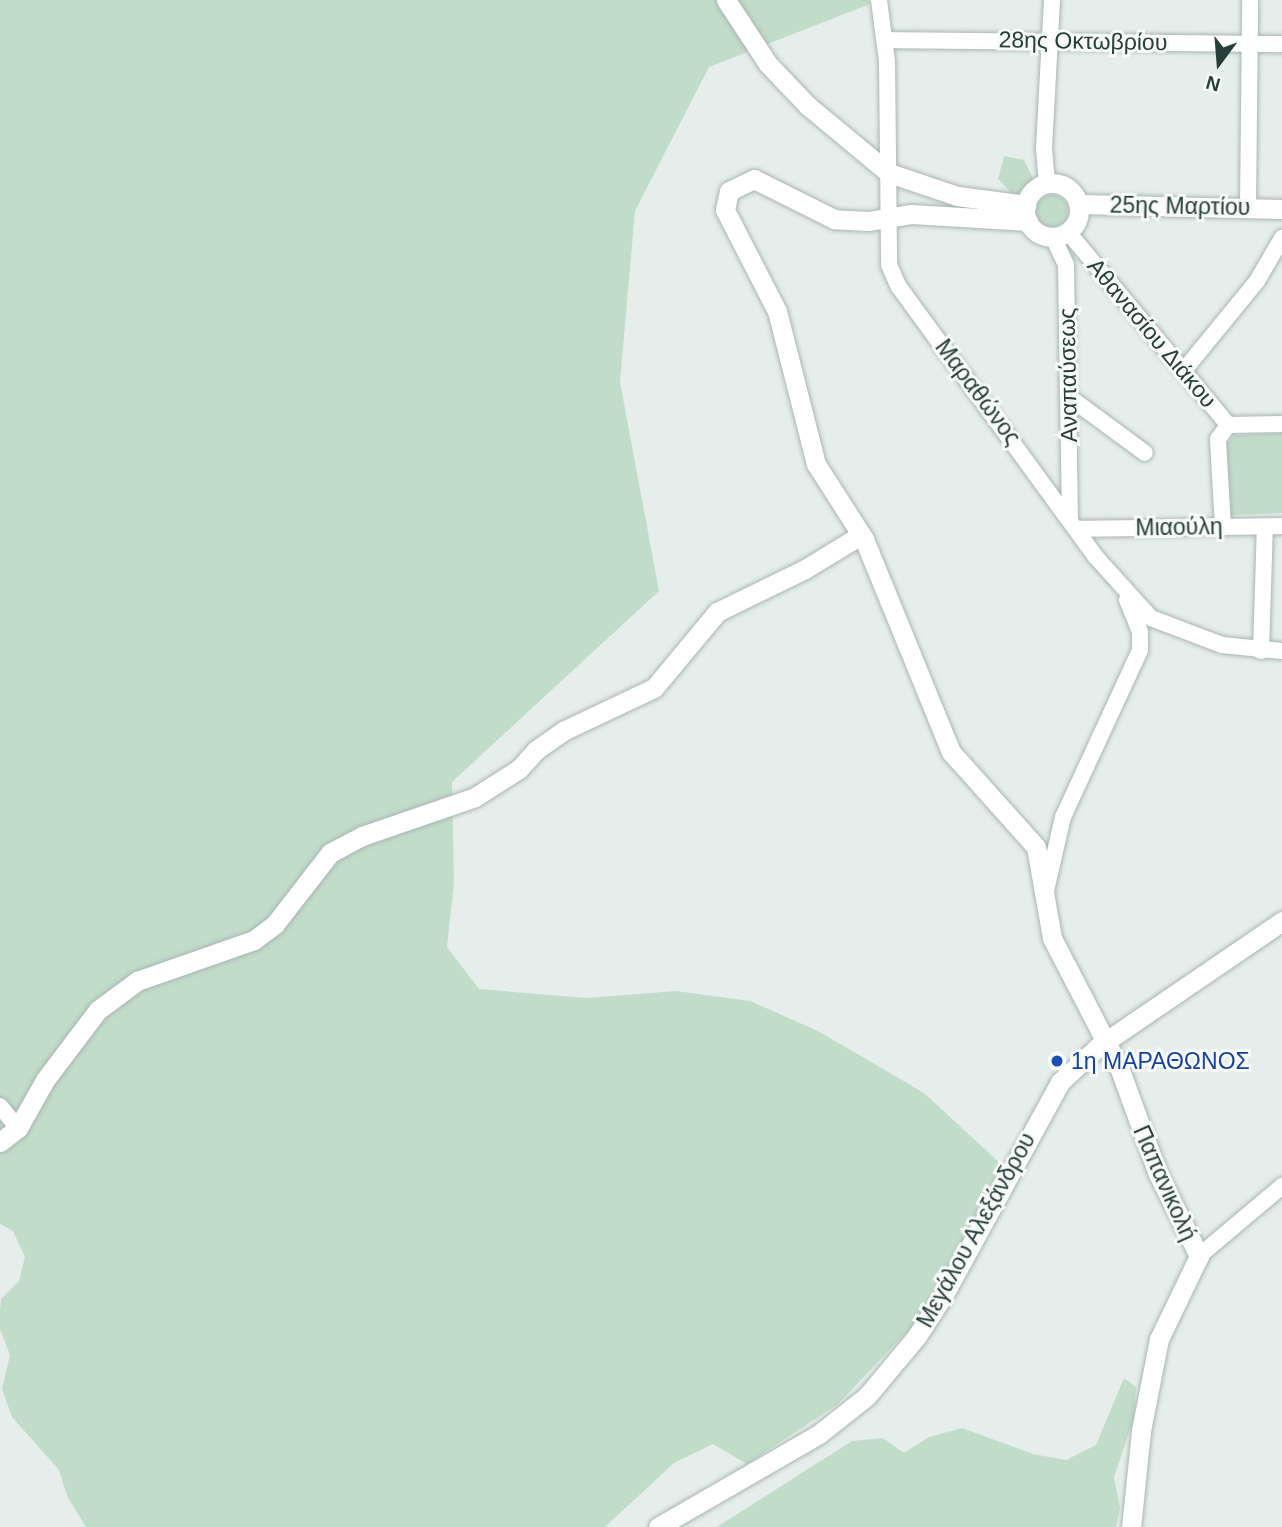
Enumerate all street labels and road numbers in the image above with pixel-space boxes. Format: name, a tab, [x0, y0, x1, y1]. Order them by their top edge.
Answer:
street label: 28ης Οκτωβρίου	[998, 26, 1168, 56]
street label: 25ης Μαρτίου	[1109, 191, 1251, 221]
street label: Αθανασίου Διάκου	[1081, 252, 1223, 414]
street label: Αναπαύσεως	[1053, 307, 1083, 443]
street label: Μαραθώνος	[929, 334, 1027, 450]
street label: Μιαούλη	[1135, 512, 1223, 542]
street label: Παπανικολή	[1127, 1121, 1203, 1245]
street label: Μεγάλου Αλεξάνδρου	[911, 1127, 1041, 1333]

